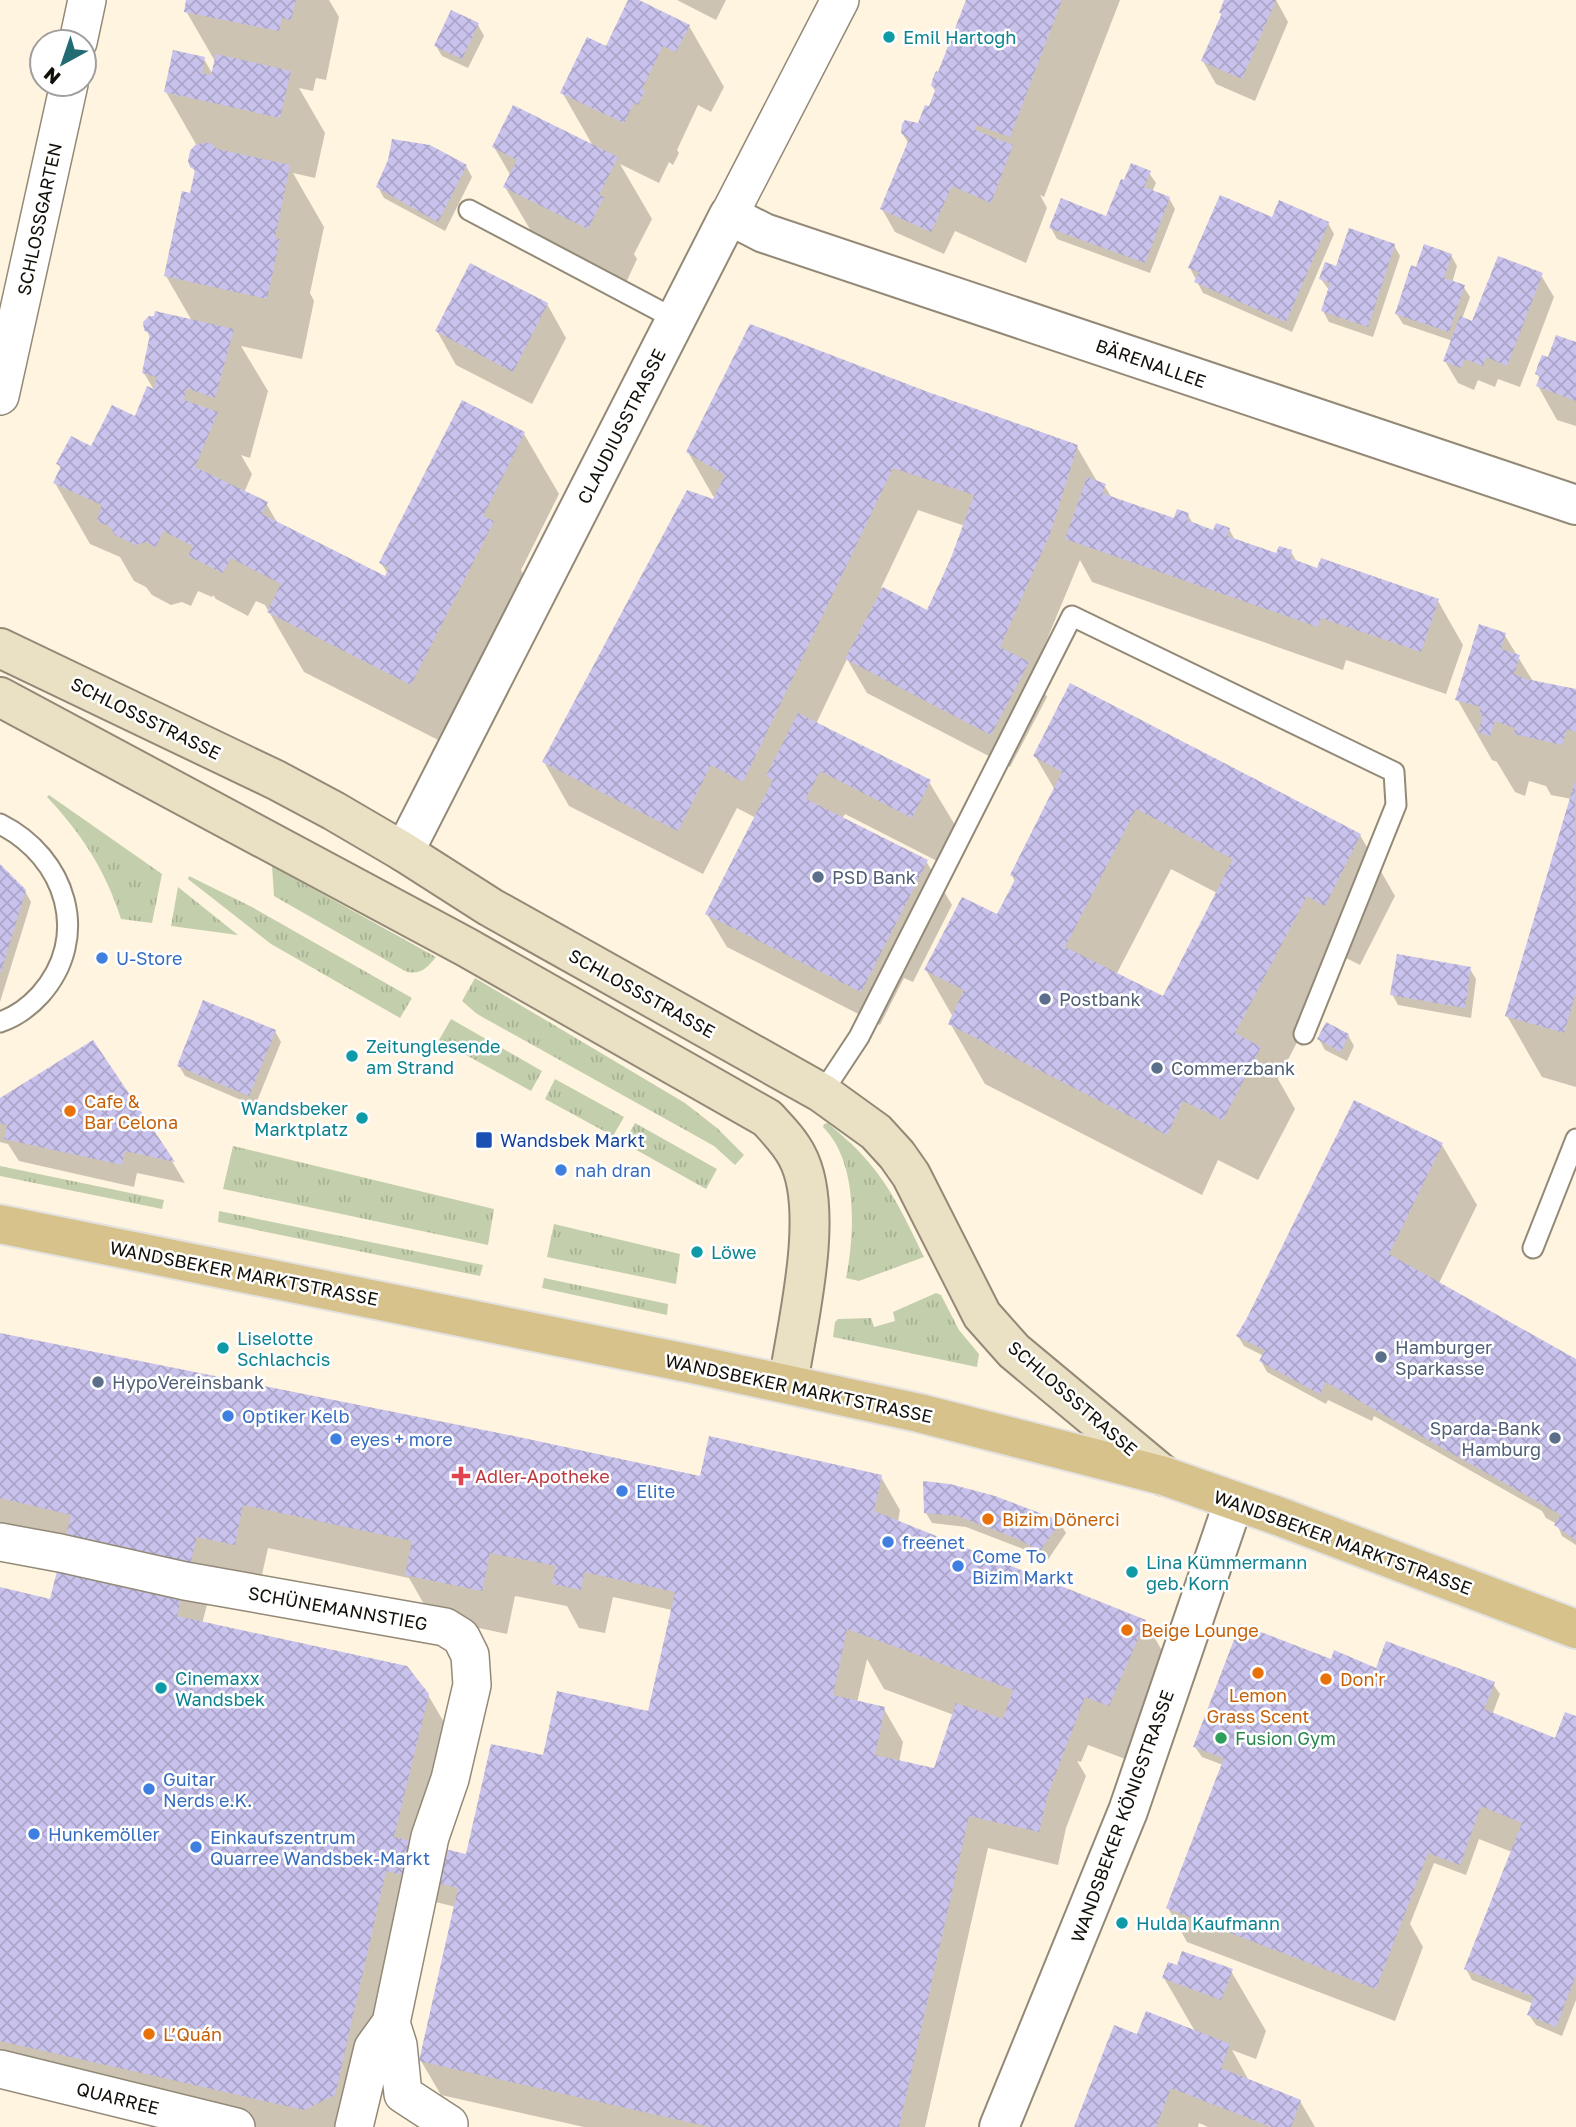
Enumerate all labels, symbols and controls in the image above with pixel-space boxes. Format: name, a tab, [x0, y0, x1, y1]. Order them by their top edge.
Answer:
place label: Emil Hartogh	[903, 26, 1016, 48]
north arrow	[28, 28, 98, 98]
marker: Emil Hartogh	[881, 29, 897, 45]
text: N	[39, 63, 65, 90]
street label: SCHLOSSGARTEN	[12, 141, 66, 297]
street label: BÄRENALLEE	[1093, 334, 1209, 392]
street label: CLAUDIUSSTRASSE	[572, 345, 670, 507]
street label: SCHLOSSSTRASSE	[67, 672, 225, 764]
place label: PSD Bank	[832, 866, 916, 888]
marker: PSD Bank	[810, 869, 826, 885]
street label: SCHLOSSSTRASSE	[565, 944, 719, 1042]
place label: U-Store	[116, 947, 182, 969]
marker: U-Store	[94, 950, 110, 966]
place label: Postbank	[1059, 988, 1141, 1010]
marker: Postbank	[1037, 991, 1053, 1007]
place label: Zeitunglesende am Strand	[366, 1035, 501, 1078]
marker: Zeitunglesende am Strand	[344, 1048, 360, 1064]
place label: Commerzbank	[1171, 1057, 1295, 1079]
marker: Commerzbank	[1149, 1060, 1165, 1076]
place label: Cafe & Bar Celona	[84, 1090, 178, 1133]
place label: Wandsbeker Marktplatz	[241, 1097, 348, 1140]
marker: Cafe & Bar Celona	[62, 1103, 78, 1119]
marker: Wandsbeker Marktplatz	[354, 1110, 370, 1126]
place label: Wandsbek Markt	[500, 1129, 645, 1151]
marker: Wandsbek Markt	[474, 1130, 494, 1150]
place label: nah dran	[575, 1159, 651, 1181]
marker: nah dran	[553, 1162, 569, 1178]
street label: WANDSBEKER MARKTSTRASSE	[108, 1236, 380, 1310]
place label: Löwe	[711, 1241, 757, 1263]
marker: Löwe	[689, 1244, 705, 1260]
place label: Liselotte Schlachcis	[237, 1327, 330, 1370]
street label: SCHLOSSSTRASSE	[1004, 1336, 1142, 1460]
place label: Hamburger Sparkasse	[1395, 1336, 1492, 1379]
marker: Liselotte Schlachcis	[215, 1340, 231, 1356]
street label: WANDSBEKER MARKTSTRASSE	[663, 1349, 935, 1427]
marker: Hamburger Sparkasse	[1373, 1349, 1389, 1365]
place label: HypoVereinsbank	[112, 1371, 264, 1393]
marker: HypoVereinsbank	[90, 1374, 106, 1390]
place label: Optiker Kelb	[242, 1405, 350, 1427]
marker: Optiker Kelb	[220, 1408, 236, 1424]
place label: Sparda-Bank Hamburg	[1430, 1417, 1541, 1460]
place label: eyes + more	[350, 1428, 453, 1450]
marker: Sparda-Bank Hamburg	[1547, 1430, 1563, 1446]
marker: eyes + more	[328, 1431, 344, 1447]
place label: Adler-Apotheke	[475, 1465, 610, 1487]
marker: Adler-Apotheke	[453, 1468, 469, 1484]
place label: Elite	[636, 1480, 675, 1502]
marker: Elite	[614, 1483, 630, 1499]
street label: WANDSBEKER MARKTSTRASSE	[1211, 1485, 1475, 1599]
place label: Bizim Dönerci	[1002, 1508, 1120, 1530]
marker: Bizim Dönerci	[980, 1511, 996, 1527]
place label: freenet	[902, 1531, 965, 1553]
marker: freenet	[880, 1534, 896, 1550]
place label: Come To Bizim Markt	[972, 1545, 1074, 1588]
place label: Lina Kümmermann geb. Korn	[1146, 1551, 1307, 1594]
marker: Come To Bizim Markt	[950, 1558, 966, 1574]
marker: Lina Kümmermann geb. Korn	[1124, 1564, 1140, 1580]
street label: SCHÜNEMANNSTIEG	[247, 1581, 429, 1635]
place label: Beige Lounge	[1141, 1619, 1259, 1641]
marker: Beige Lounge	[1119, 1622, 1135, 1638]
marker: Lemon Grass Scent	[1250, 1665, 1266, 1681]
place label: Cinemaxx Wandsbek	[175, 1667, 265, 1710]
place label: Don'r	[1340, 1668, 1385, 1690]
marker: Don'r	[1318, 1671, 1334, 1687]
marker: Cinemaxx Wandsbek	[153, 1680, 169, 1696]
place label: Lemon Grass Scent	[1206, 1684, 1310, 1727]
street label: WANDSBEKER KÖNIGSTRASSE	[1066, 1687, 1178, 1945]
place label: Fusion Gym	[1235, 1727, 1336, 1749]
marker: Fusion Gym	[1213, 1730, 1229, 1746]
place label: Guitar Nerds e.K.	[163, 1768, 252, 1811]
marker: Guitar Nerds e.K.	[141, 1781, 157, 1797]
place label: Hunkemöller	[48, 1823, 159, 1845]
marker: Hunkemöller	[26, 1826, 42, 1842]
place label: Einkaufszentrum Quarree Wandsbek-Markt	[210, 1826, 430, 1869]
marker: Einkaufszentrum Quarree Wandsbek-Markt	[188, 1839, 204, 1855]
place label: Hulda Kaufmann	[1136, 1912, 1280, 1934]
marker: Hulda Kaufmann	[1114, 1915, 1130, 1931]
place label: L’Quán	[163, 2023, 222, 2045]
marker: L’Quán	[141, 2026, 157, 2042]
street label: QUARREE	[74, 2077, 162, 2119]

